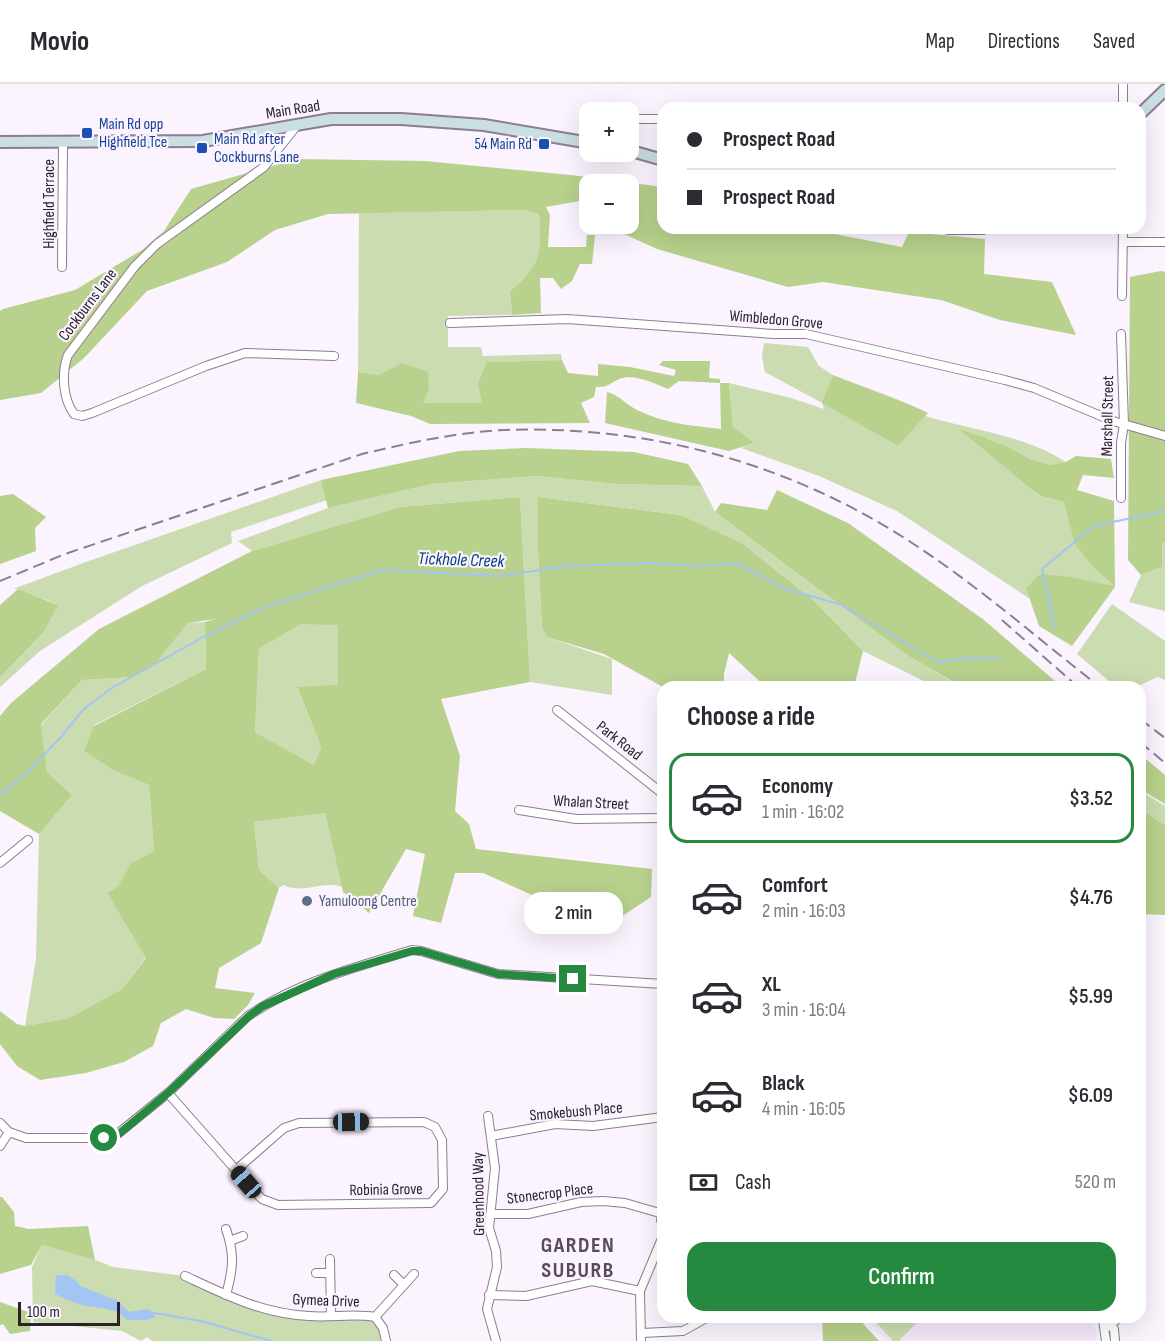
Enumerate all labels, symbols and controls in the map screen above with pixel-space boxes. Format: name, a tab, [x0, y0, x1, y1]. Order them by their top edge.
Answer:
text: Movio	[30, 25, 89, 58]
text: Map	[925, 29, 955, 54]
text: Directions	[988, 29, 1060, 54]
text: Saved	[1093, 29, 1135, 54]
street label: Main Road	[264, 96, 322, 124]
map controls	[579, 102, 639, 234]
button: +	[579, 102, 639, 162]
place label: Main Rd opp Highfield Tce	[99, 115, 167, 152]
marker: Main Rd opp Highfield Tce	[80, 126, 94, 140]
text: Prospect Road	[723, 126, 835, 153]
place label: Main Rd after Cockburns Lane	[214, 130, 299, 167]
place label: 54 Main Rd	[474, 135, 532, 154]
marker: 54 Main Rd	[537, 137, 551, 151]
marker: Main Rd after Cockburns Lane	[195, 141, 209, 155]
street label: Highfield Terrace	[40, 159, 59, 249]
button: −	[579, 174, 639, 234]
text: Prospect Road	[723, 184, 835, 211]
street label: Cockburns Lane	[55, 265, 121, 345]
street label: Wimbledon Grove	[728, 306, 824, 334]
street label: Marshall Street	[1098, 375, 1118, 457]
water label: Tickhole Creek	[418, 548, 506, 572]
text: Choose a ride	[687, 701, 815, 733]
street label: Park Road	[592, 717, 646, 765]
icon: car	[690, 771, 744, 825]
text: Economy	[762, 773, 833, 800]
text: $3.52	[1069, 785, 1113, 812]
street label: Whalan Street	[553, 792, 629, 814]
text: 1 min · 16:02	[762, 800, 844, 824]
icon: car	[690, 870, 744, 924]
text: Comfort	[762, 872, 828, 899]
text: $4.76	[1069, 884, 1113, 911]
place label: Yamuloong Centre	[319, 892, 417, 911]
callout: 2 min	[524, 892, 622, 934]
marker: Yamuloong Centre	[300, 894, 314, 908]
text: 2 min · 16:03	[762, 899, 846, 923]
text: 2 min	[555, 901, 592, 925]
route end	[559, 965, 586, 992]
icon: car	[690, 969, 744, 1023]
text: XL	[762, 971, 781, 998]
text: $5.99	[1068, 983, 1113, 1010]
text: 3 min · 16:04	[762, 998, 846, 1022]
icon: car	[690, 1068, 744, 1122]
text: Black	[762, 1070, 804, 1097]
text: $6.09	[1068, 1082, 1113, 1109]
text: 4 min · 16:05	[762, 1097, 845, 1121]
street label: Smokebush Place	[529, 1098, 623, 1126]
car	[333, 1113, 369, 1131]
route start	[90, 1124, 117, 1151]
street label: Greenhood Way	[469, 1152, 489, 1236]
car	[227, 1163, 265, 1201]
icon: cash	[687, 1166, 720, 1199]
text: Cash	[735, 1169, 771, 1196]
text: 520 m	[1075, 1170, 1116, 1194]
street label: Stonecrop Place	[506, 1179, 594, 1209]
street label: Robinia Grove	[349, 1180, 423, 1200]
district label: GARDEN SUBURB	[541, 1232, 615, 1284]
button: Confirm	[687, 1242, 1116, 1311]
street label: Gymea Drive	[292, 1290, 360, 1312]
scale bar	[18, 1299, 120, 1326]
text: 100 m	[27, 1303, 60, 1322]

